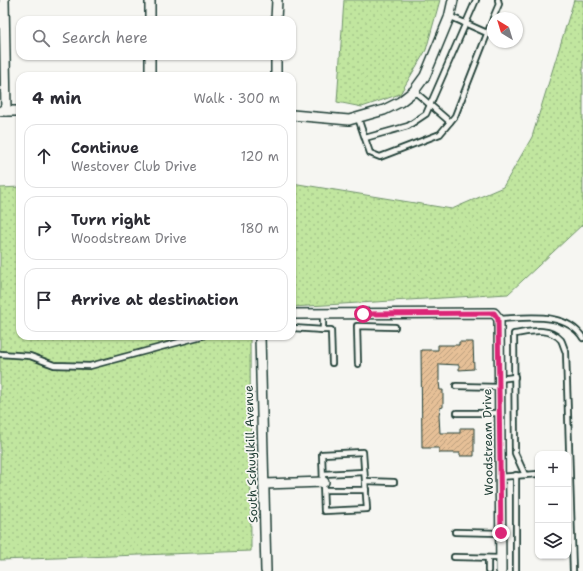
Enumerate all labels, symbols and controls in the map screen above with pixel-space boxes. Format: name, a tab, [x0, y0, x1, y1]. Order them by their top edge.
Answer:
north arrow	[487, 12, 523, 48]
search box	[16, 16, 296, 60]
icon: search	[30, 27, 52, 49]
text: Search here	[62, 28, 148, 48]
text: 4 min	[32, 87, 82, 109]
text: Walk · 300 m	[193, 90, 280, 107]
text: Continue	[71, 138, 139, 158]
icon: ahead	[33, 145, 55, 167]
text: 120 m	[241, 148, 279, 165]
text: Westover Club Drive	[71, 158, 197, 175]
text: Turn right	[71, 210, 151, 230]
icon: right	[33, 217, 55, 239]
text: 180 m	[240, 220, 279, 237]
text: Woodstream Drive	[71, 230, 187, 247]
icon: arrive	[33, 289, 55, 311]
text: Arrive at destination	[71, 290, 239, 310]
route start	[354, 305, 372, 323]
street label: South Schuylkill Avenue	[241, 385, 261, 523]
street label: Woodstream Drive	[479, 388, 497, 496]
map controls	[535, 451, 571, 559]
button: +	[535, 451, 571, 487]
button: −	[535, 487, 571, 523]
button: layers	[535, 523, 571, 559]
route end	[492, 524, 510, 542]

